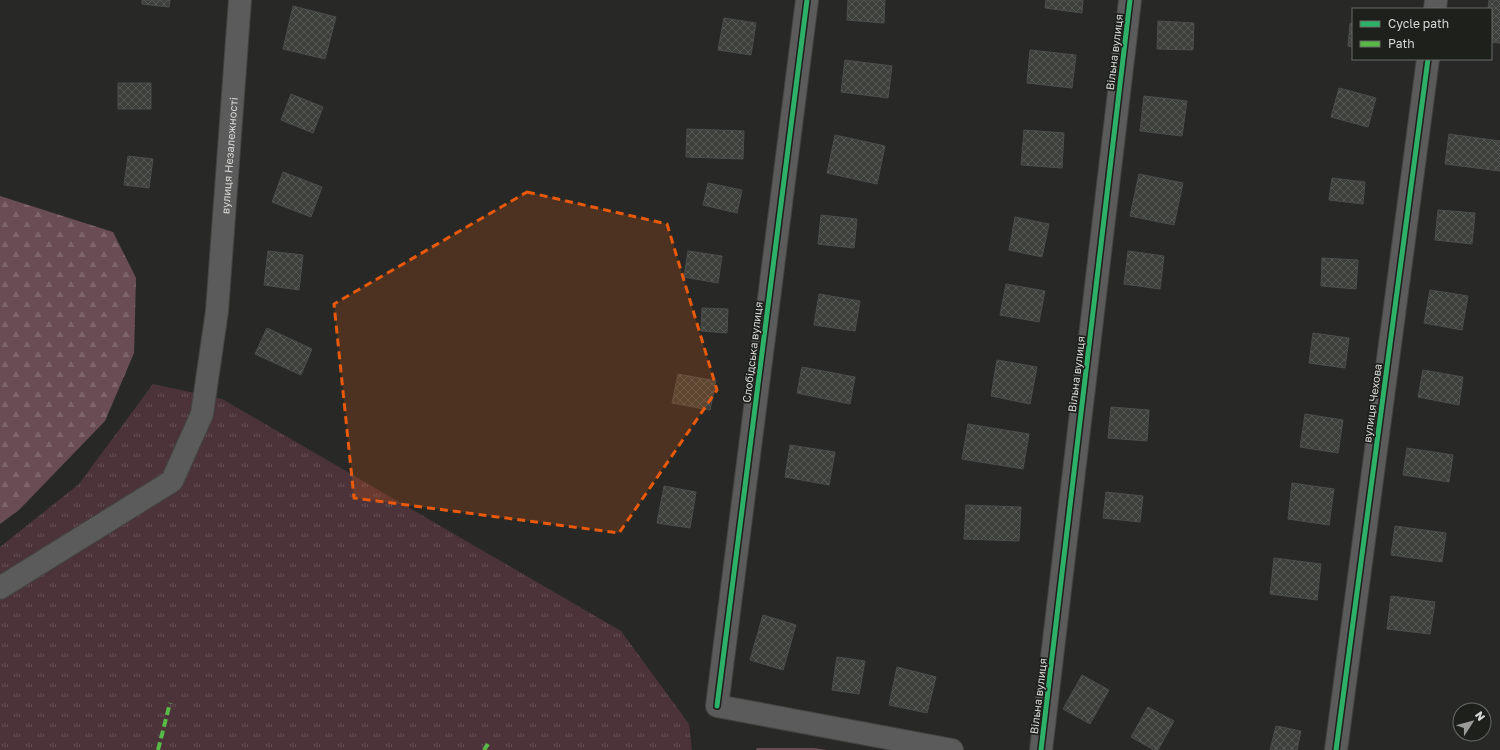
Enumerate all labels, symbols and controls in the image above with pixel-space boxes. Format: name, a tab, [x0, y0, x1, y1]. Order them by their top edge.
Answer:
legend	[1352, 8, 1492, 60]
street label: Вільна вулиця	[1103, 13, 1125, 91]
text: Cycle path	[1388, 16, 1449, 31]
text: Path	[1388, 36, 1415, 51]
street label: вулиця Незалежності	[218, 97, 239, 214]
street label: Слобідська вулиця	[739, 301, 765, 403]
street label: Вільна вулиця	[1065, 335, 1087, 413]
street label: вулиця Чехова	[1360, 363, 1384, 443]
street label: Вільна вулиця	[1027, 657, 1049, 735]
north arrow	[1452, 702, 1492, 742]
text: N	[1473, 709, 1488, 723]

